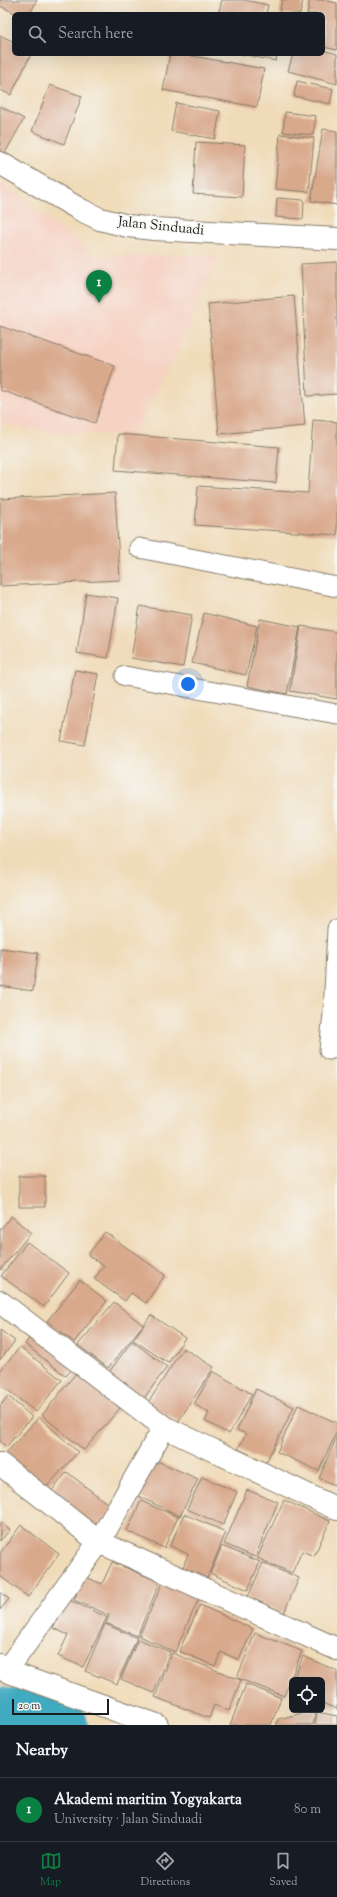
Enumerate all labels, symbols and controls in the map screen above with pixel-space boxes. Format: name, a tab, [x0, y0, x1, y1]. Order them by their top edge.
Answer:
search box	[12, 12, 325, 56]
icon: search	[26, 23, 48, 45]
text: Search here	[58, 24, 133, 45]
street label: Jalan Sinduadi	[116, 212, 205, 241]
pin: 1	[86, 270, 112, 303]
your location	[178, 674, 198, 694]
map controls	[289, 1677, 325, 1713]
button: locate	[289, 1677, 325, 1713]
scale bar	[12, 1697, 109, 1716]
text: 20 m	[18, 1698, 40, 1714]
text: Nearby	[16, 1739, 68, 1763]
text: Akademi maritim Yogyakarta	[54, 1790, 242, 1811]
text: 1	[27, 1801, 31, 1819]
text: 80 m	[294, 1801, 321, 1819]
text: University · Jalan Sinduadi	[54, 1811, 202, 1829]
tab: Map	[40, 1850, 62, 1890]
tab: Directions	[141, 1850, 190, 1890]
tab: Saved	[269, 1850, 297, 1890]

